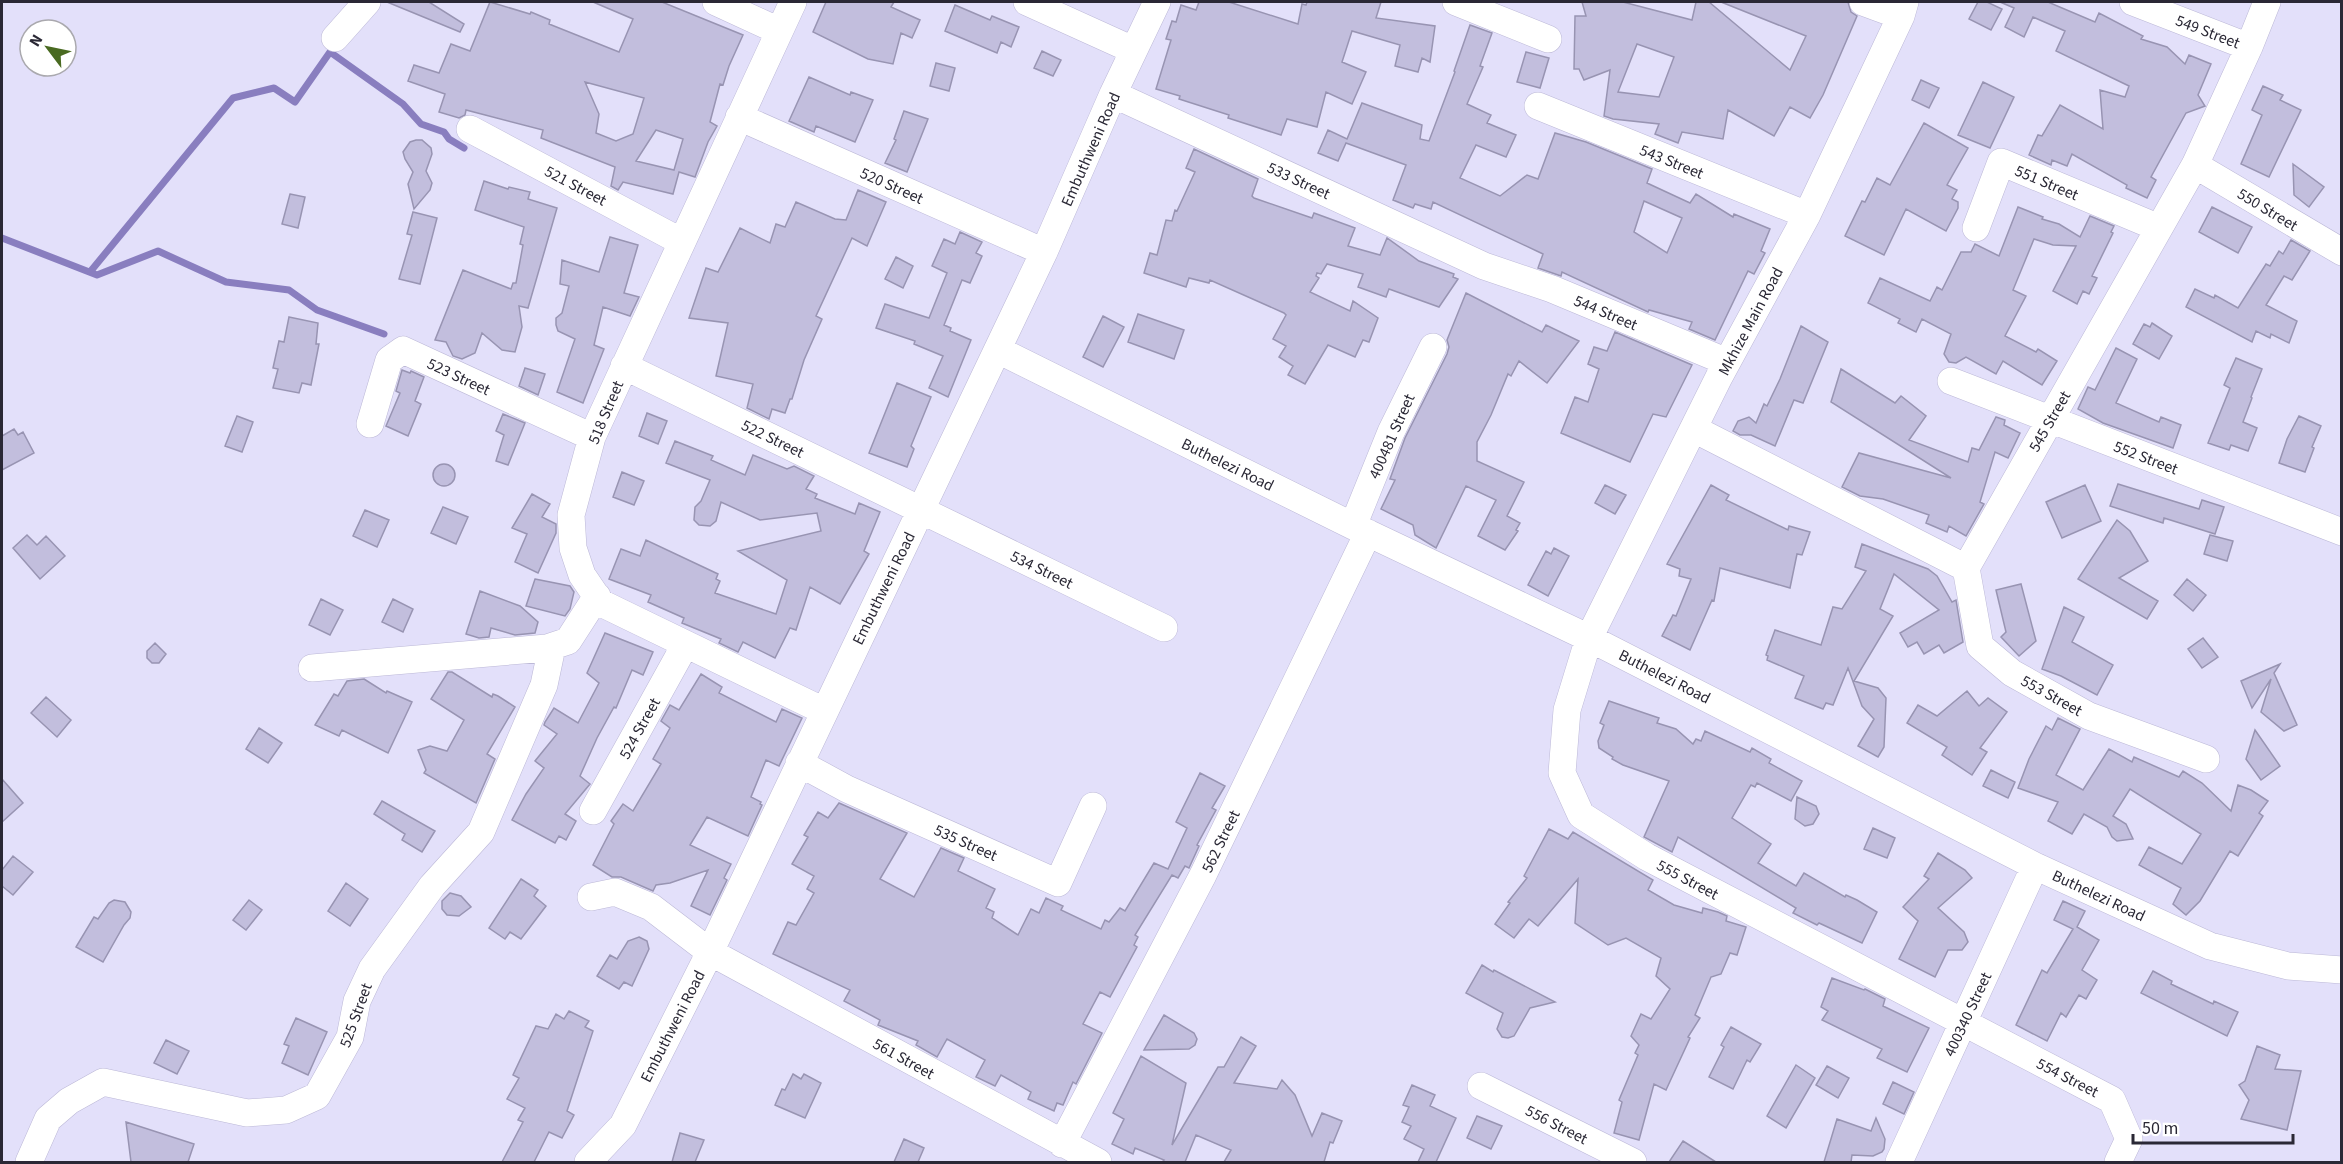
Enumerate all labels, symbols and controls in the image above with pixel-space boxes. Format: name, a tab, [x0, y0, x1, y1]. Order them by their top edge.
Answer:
street label: 549 Street	[2172, 10, 2243, 54]
north arrow	[18, 18, 78, 78]
text: N	[24, 30, 48, 51]
street label: Embuthweni Road	[1056, 89, 1126, 210]
street label: 543 Street	[1636, 139, 1707, 185]
street label: 533 Street	[1263, 157, 1334, 205]
street label: 521 Street	[541, 160, 611, 212]
street label: 551 Street	[2011, 160, 2082, 206]
street label: 520 Street	[856, 162, 927, 210]
street label: 550 Street	[2233, 183, 2302, 237]
street label: Mkhize Main Road	[1713, 263, 1789, 380]
street label: 544 Street	[1570, 290, 1641, 336]
street label: 523 Street	[423, 353, 494, 401]
street label: 518 Street	[583, 377, 629, 448]
street label: 545 Street	[2024, 386, 2076, 456]
street label: 400481 Street	[1363, 390, 1421, 482]
street label: 522 Street	[738, 414, 808, 464]
street label: Buthelezi Road	[1178, 433, 1278, 497]
street label: 552 Street	[2110, 436, 2181, 480]
street label: Embuthweni Road	[847, 528, 921, 649]
street label: 534 Street	[1007, 545, 1077, 595]
street label: Buthelezi Road	[1615, 644, 1714, 709]
street label: 553 Street	[2017, 670, 2087, 722]
street label: 524 Street	[614, 693, 666, 763]
street label: 562 Street	[1196, 806, 1246, 876]
street label: 535 Street	[930, 819, 1001, 867]
street label: 555 Street	[1653, 854, 1723, 906]
street label: Buthelezi Road	[2048, 865, 2149, 927]
street label: Embuthweni Road	[635, 967, 711, 1086]
street label: 400340 Street	[1939, 968, 1997, 1060]
street label: 525 Street	[334, 979, 378, 1051]
street label: 561 Street	[869, 1033, 939, 1085]
street label: 554 Street	[2033, 1053, 2103, 1103]
street label: 556 Street	[1522, 1100, 1592, 1150]
scale bar	[2133, 1107, 2294, 1145]
text: 50 m	[2142, 1116, 2178, 1141]

